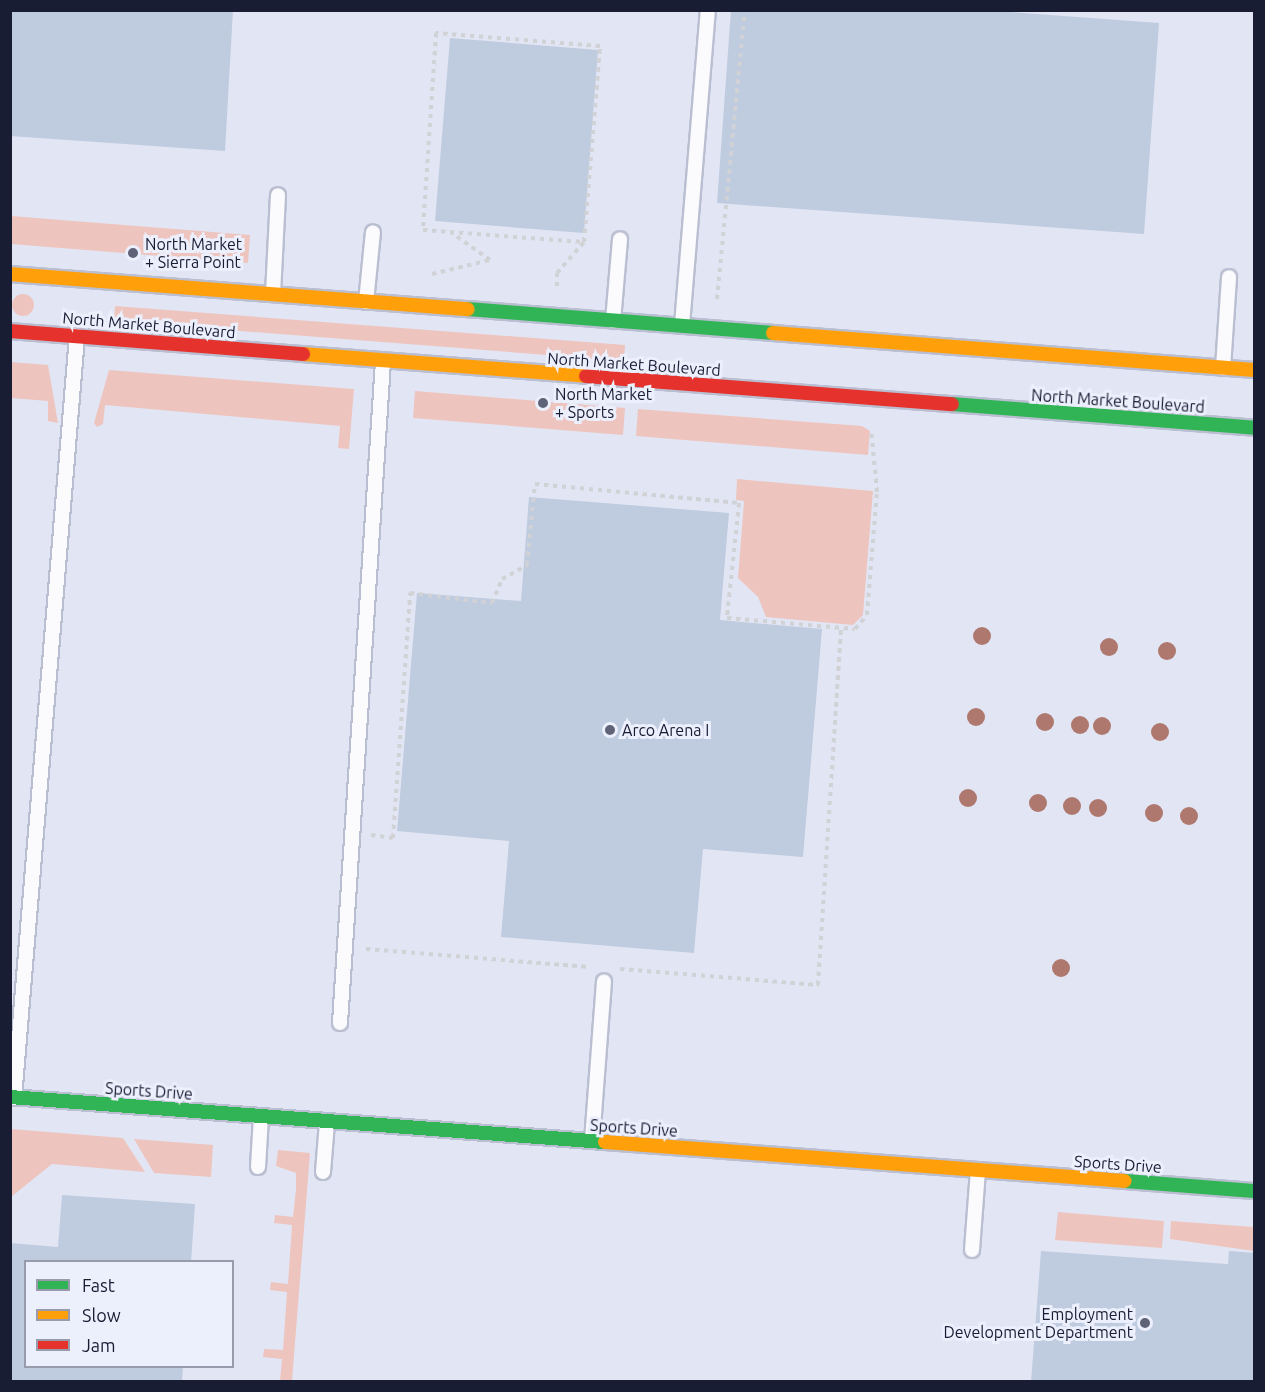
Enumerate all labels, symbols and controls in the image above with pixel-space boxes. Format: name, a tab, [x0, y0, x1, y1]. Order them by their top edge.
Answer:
place label: North Market + Sierra Point	[145, 234, 242, 272]
marker: North Market + Sierra Point	[126, 246, 140, 260]
street label: North Market Boulevard	[62, 308, 236, 342]
street label: North Market Boulevard	[547, 348, 721, 380]
place label: North Market + Sports	[555, 384, 652, 422]
street label: North Market Boulevard	[1031, 385, 1205, 417]
marker: North Market + Sports	[536, 396, 550, 410]
place label: Arco Arena I	[622, 720, 709, 740]
marker: Arco Arena I	[603, 723, 617, 737]
street label: Sports Drive	[104, 1078, 194, 1104]
street label: Sports Drive	[589, 1115, 679, 1141]
street label: Sports Drive	[1073, 1151, 1163, 1177]
legend	[24, 1260, 234, 1368]
text: Fast	[82, 1275, 115, 1295]
place label: Employment Development Department	[943, 1304, 1133, 1342]
text: Slow	[82, 1305, 121, 1325]
marker: Employment Development Department	[1138, 1316, 1152, 1330]
text: Jam	[82, 1335, 116, 1355]

